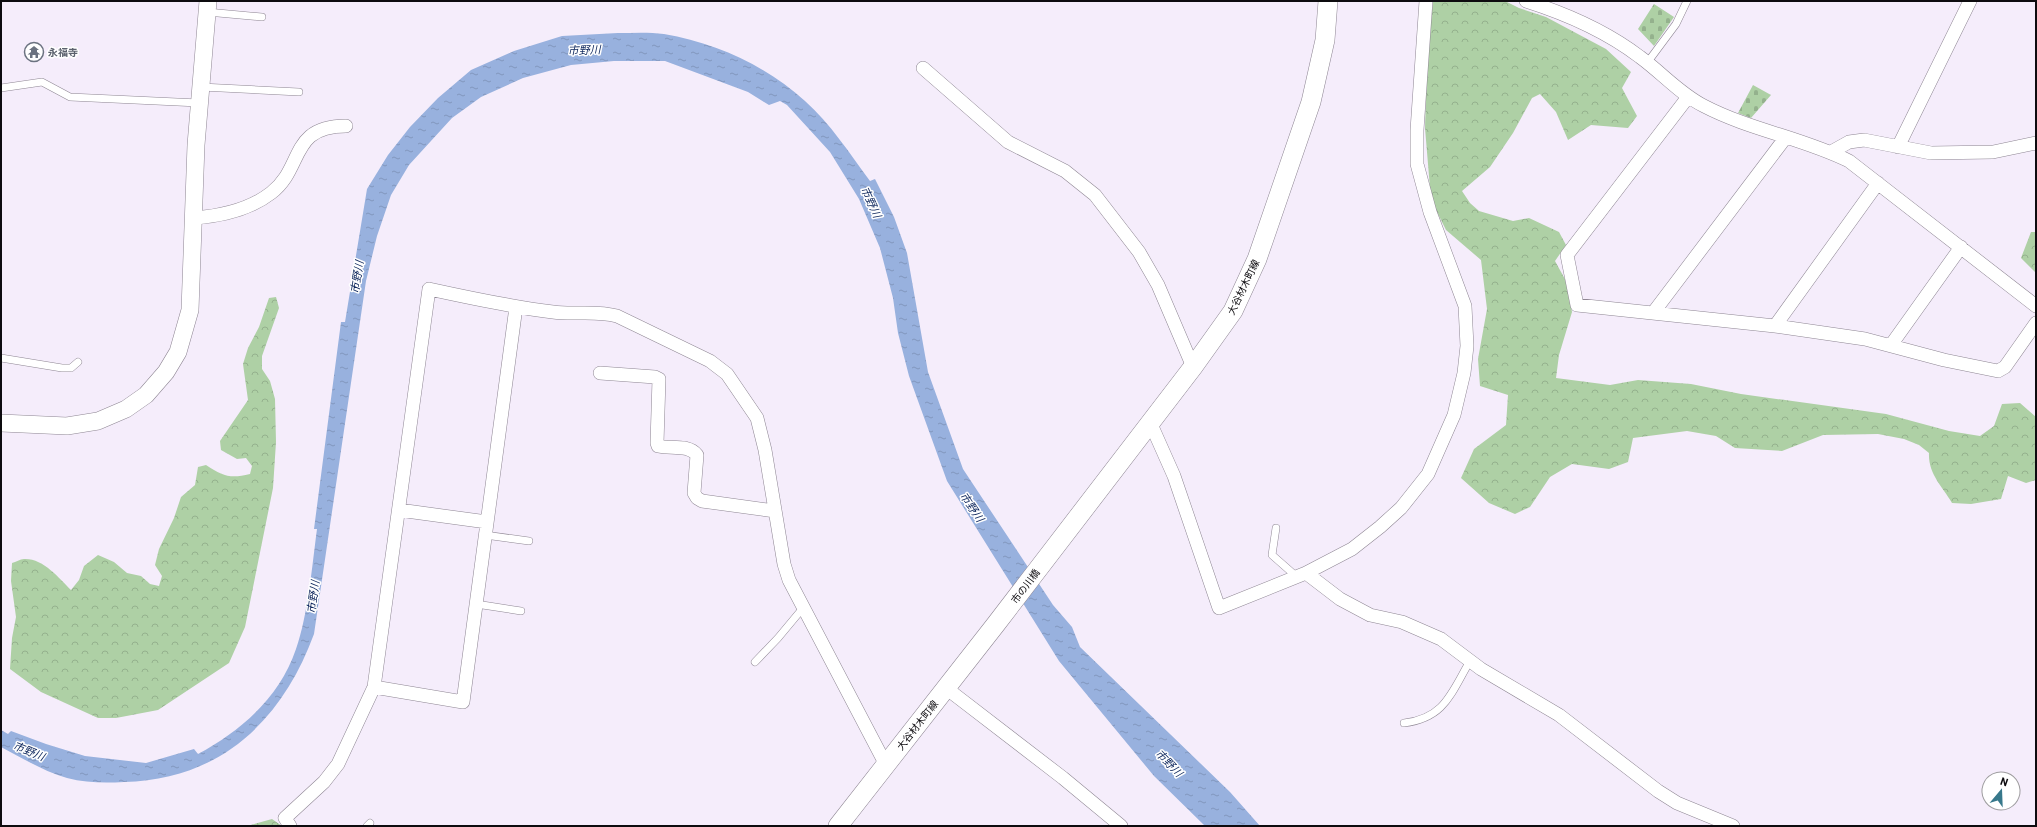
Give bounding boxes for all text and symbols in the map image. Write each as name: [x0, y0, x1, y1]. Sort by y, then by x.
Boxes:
temple icon: 永福寺: [23, 41, 45, 63]
water label: 市野川: [567, 42, 602, 57]
place label: 永福寺: [48, 46, 78, 58]
water label: 市野川: [859, 184, 885, 220]
street label: 大谷材木町線: [1224, 257, 1262, 317]
water label: 市野川: [348, 259, 366, 294]
water label: 市野川: [958, 489, 988, 525]
street label: 市の川橋: [1008, 566, 1042, 606]
water label: 市野川: [304, 579, 321, 614]
street label: 大谷材木町線: [894, 698, 940, 752]
water label: 市野川: [11, 738, 48, 763]
water label: 市野川: [1153, 746, 1186, 780]
north arrow: [1981, 771, 2021, 811]
text: N: [1999, 774, 2010, 788]

